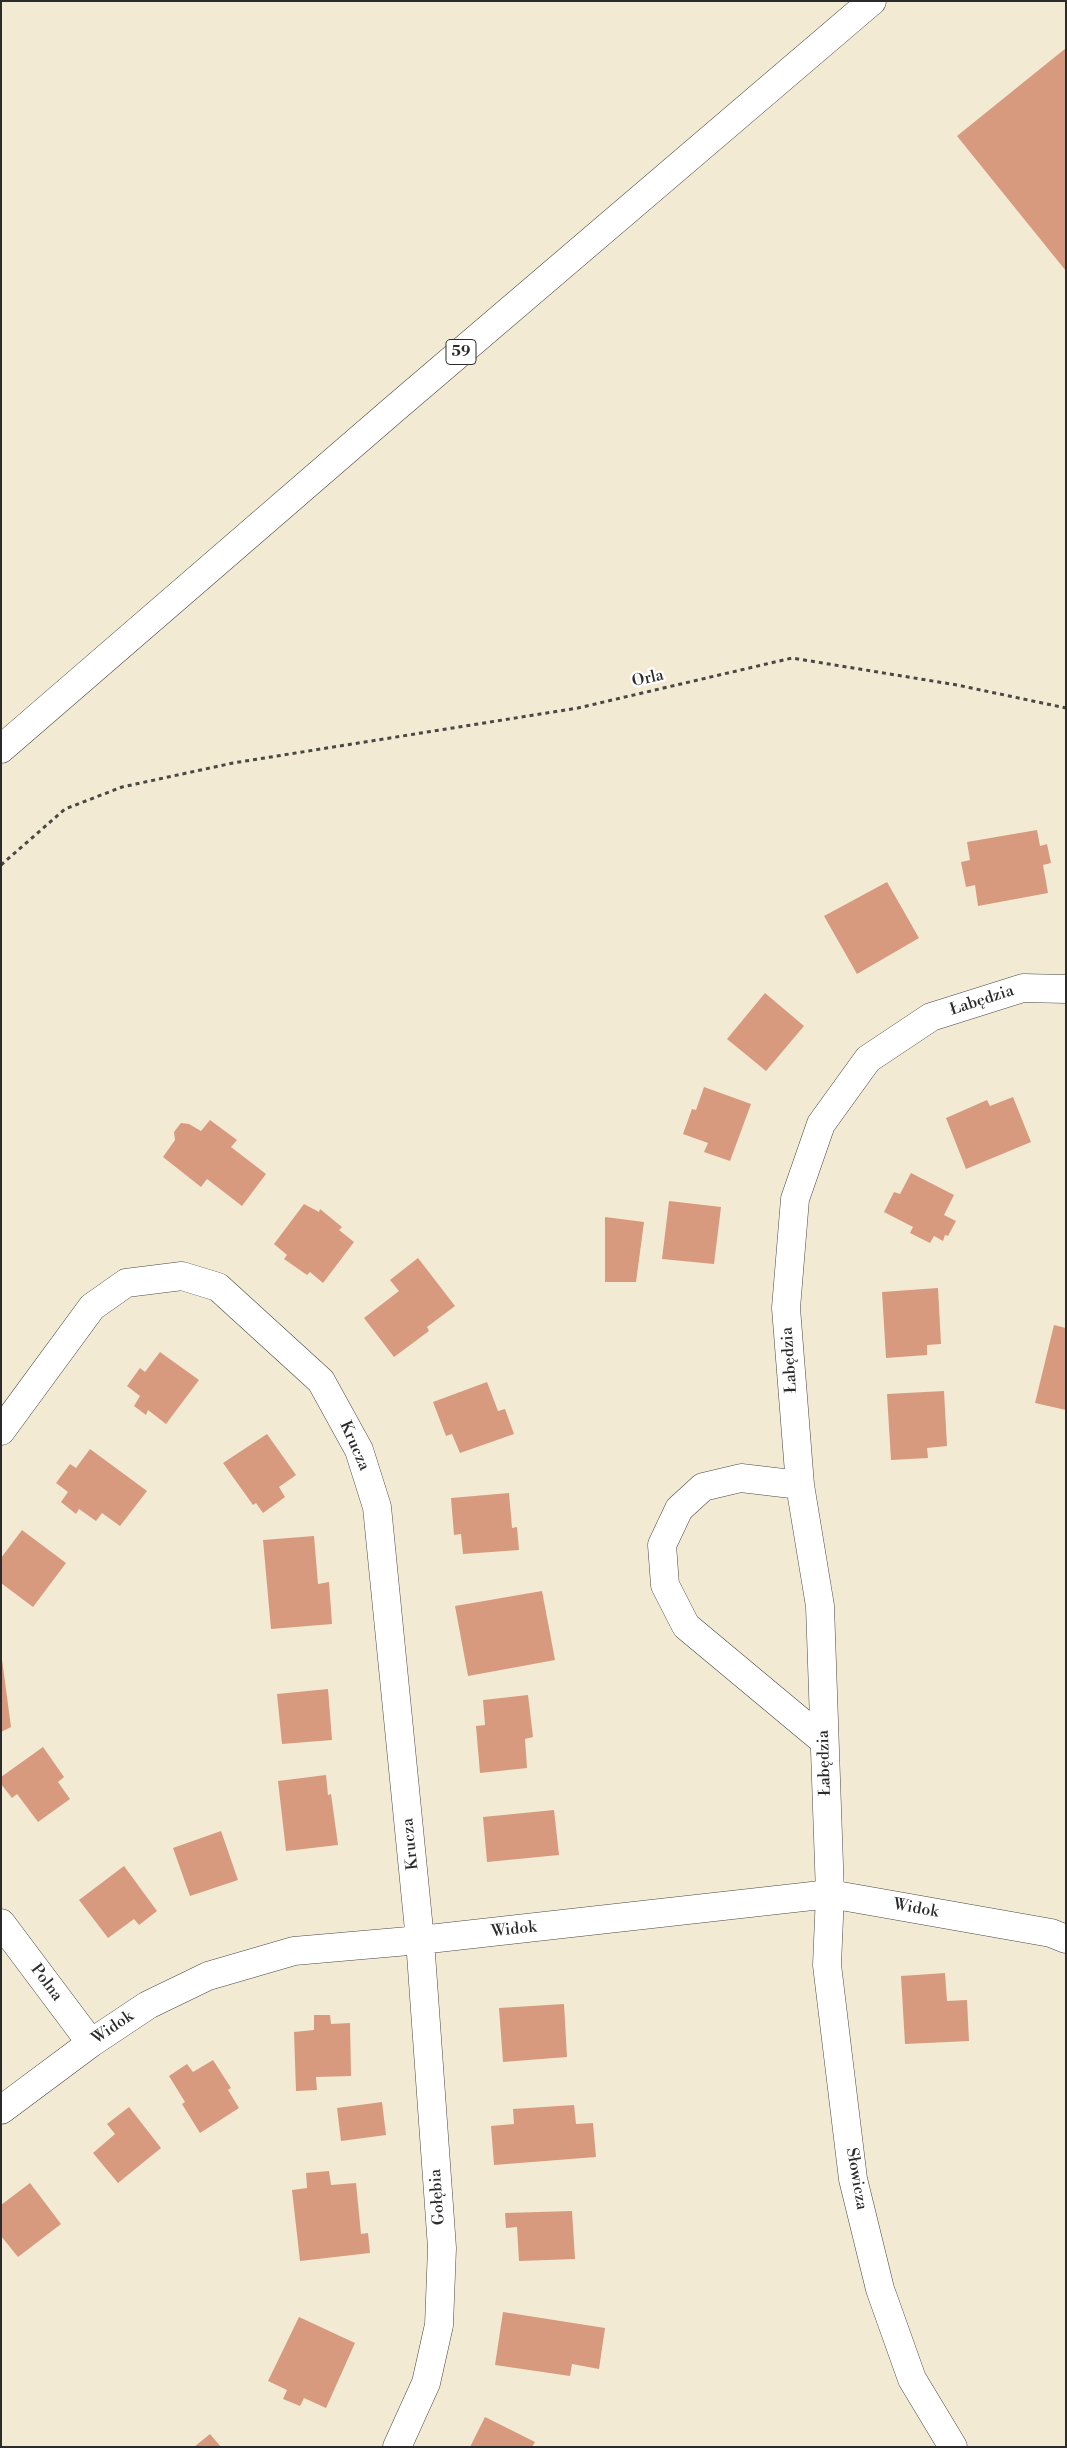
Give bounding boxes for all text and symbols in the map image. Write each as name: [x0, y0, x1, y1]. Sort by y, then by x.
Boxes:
road number: 59: [446, 340, 476, 364]
street label: Orla: [630, 666, 666, 692]
street label: Łabędzia: [948, 982, 1016, 1020]
street label: Łabędzia: [778, 1326, 802, 1394]
street label: Krucza: [335, 1418, 373, 1474]
street label: Łabędzia: [814, 1730, 836, 1796]
street label: Krucza: [399, 1817, 423, 1871]
street label: Widok: [892, 1896, 940, 1922]
street label: Widok: [490, 1918, 538, 1942]
street label: Polna: [26, 1961, 66, 2005]
street label: Widok: [89, 2007, 137, 2049]
street label: Słowicza: [841, 2146, 871, 2212]
street label: Gołębia: [426, 2168, 450, 2226]

